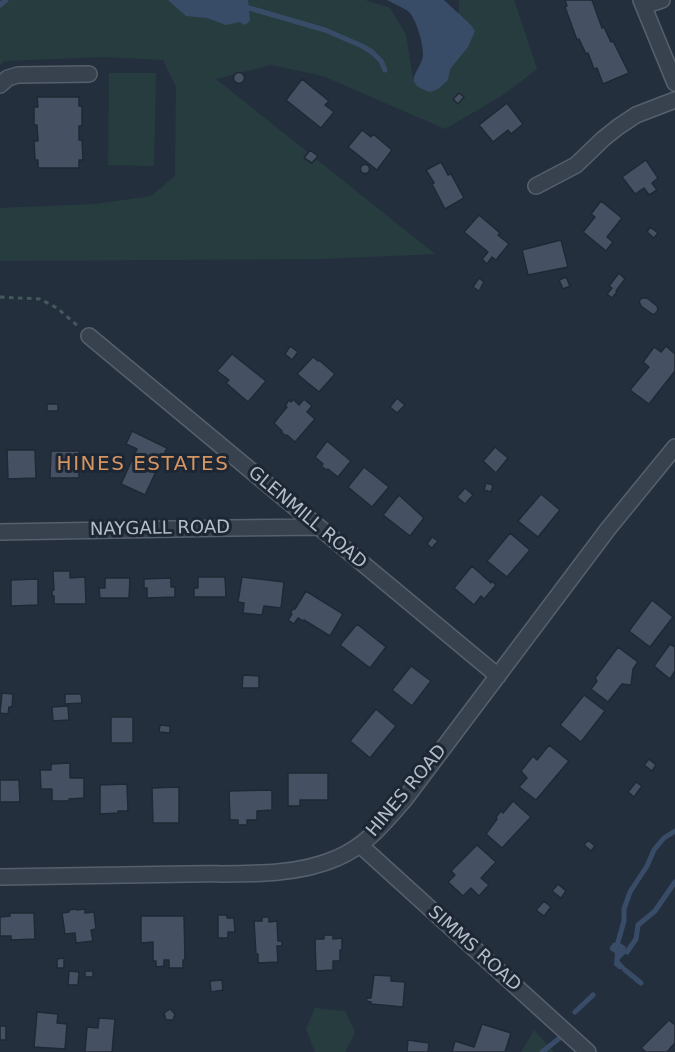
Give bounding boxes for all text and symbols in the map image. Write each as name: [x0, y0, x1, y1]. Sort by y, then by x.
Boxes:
district label: HINES ESTATES: [57, 453, 229, 477]
street label: GLENMILL ROAD: [243, 462, 371, 574]
street label: NAYGALL ROAD: [90, 517, 230, 541]
street label: HINES ROAD: [362, 741, 452, 841]
street label: SIMMS ROAD: [423, 902, 525, 996]

